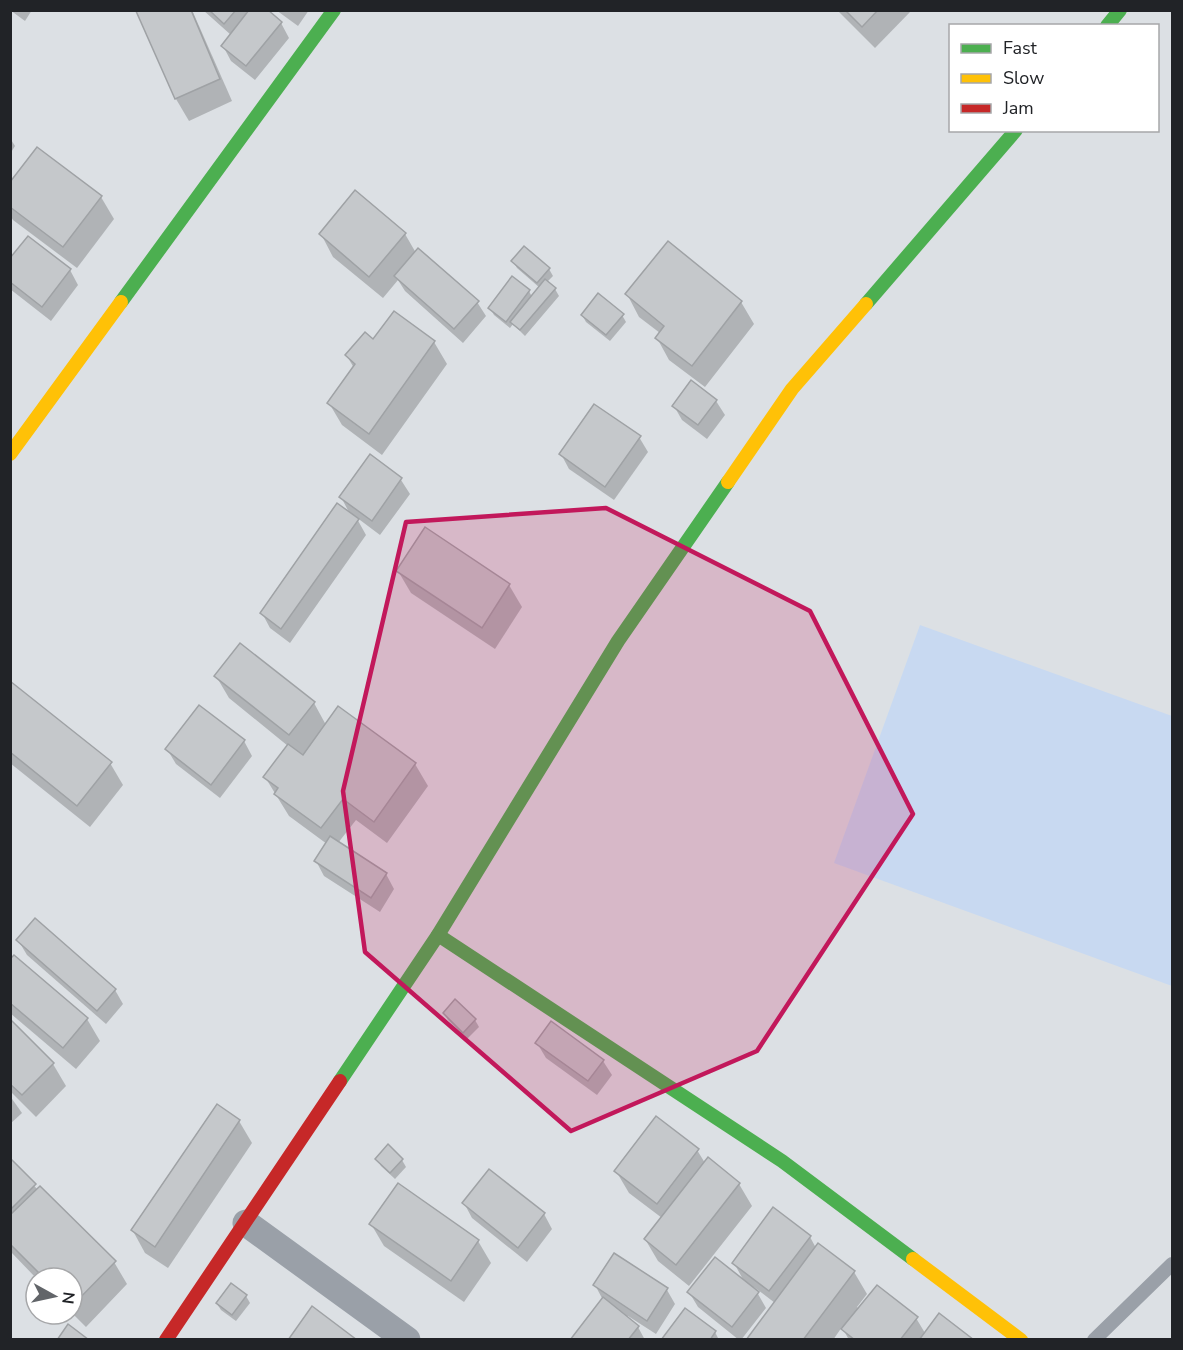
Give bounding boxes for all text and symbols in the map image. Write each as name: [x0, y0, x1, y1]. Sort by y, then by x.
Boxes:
legend: [949, 24, 1159, 132]
text: Fast: [1003, 36, 1038, 60]
text: Slow: [1003, 66, 1044, 90]
text: Jam: [1002, 96, 1034, 120]
north arrow: [24, 1266, 84, 1326]
text: N: [56, 1290, 80, 1305]

